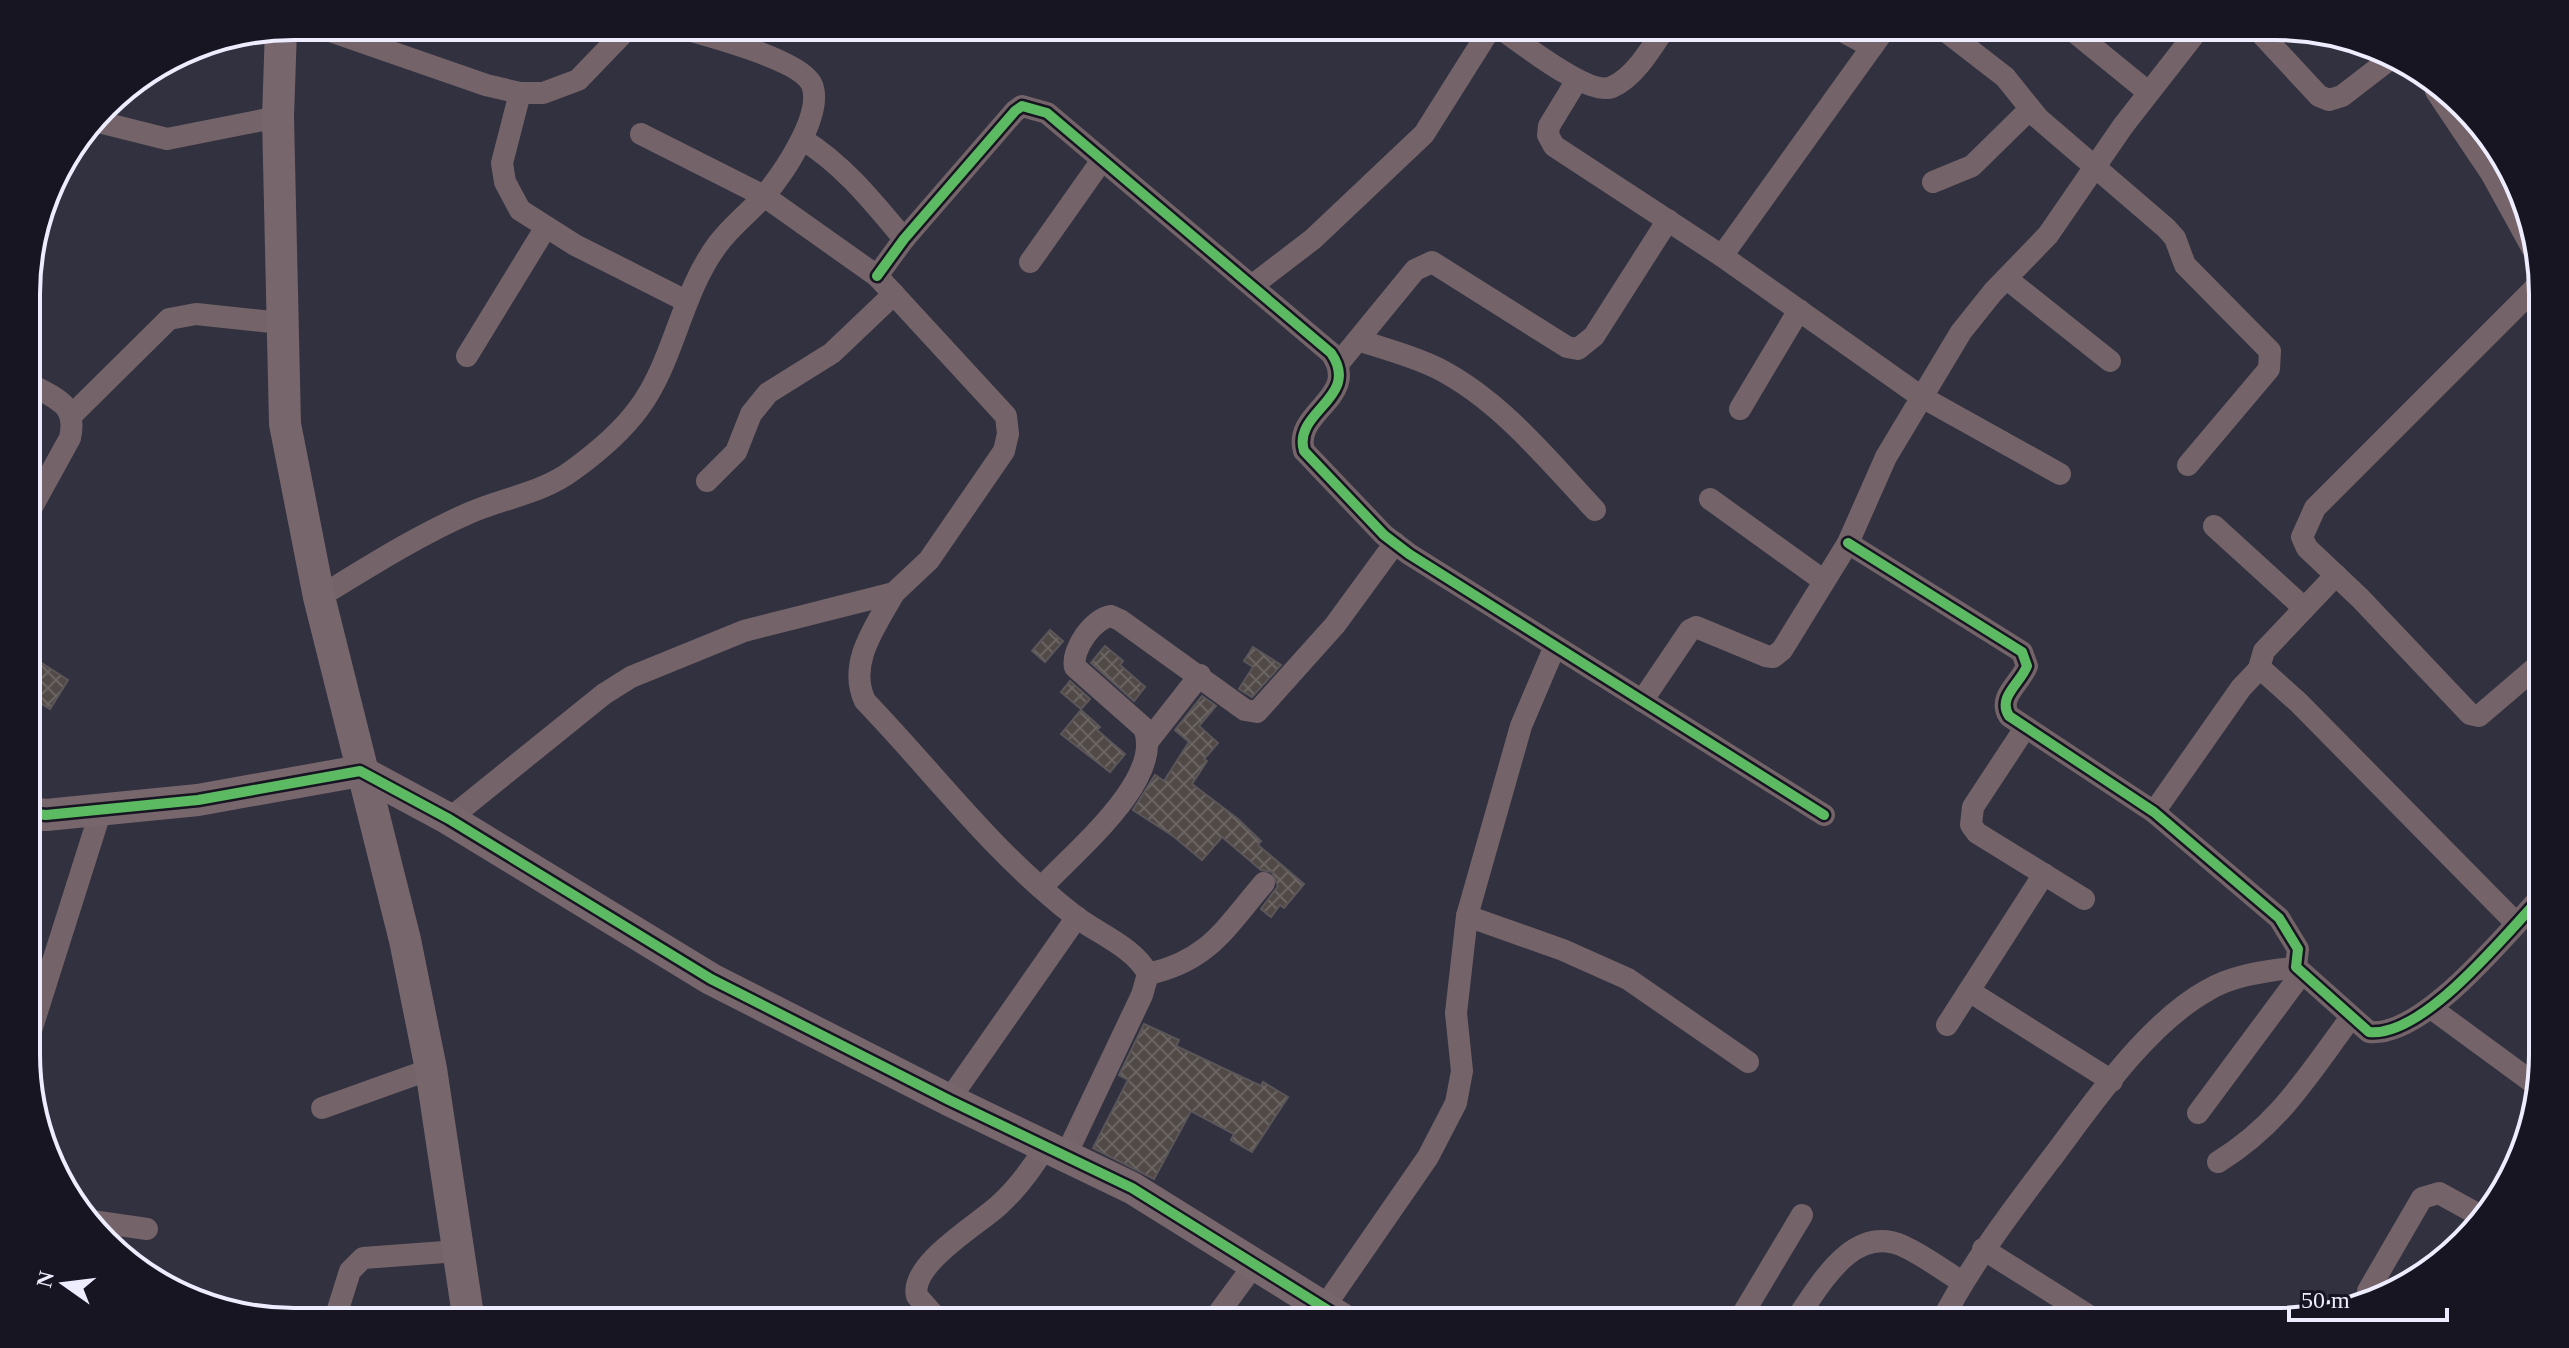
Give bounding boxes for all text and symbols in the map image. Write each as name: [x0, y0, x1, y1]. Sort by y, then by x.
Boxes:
north arrow: [24, 1244, 104, 1324]
text: N: [31, 1268, 59, 1290]
scale bar: [2289, 1272, 2447, 1322]
text: 50 m: [2301, 1287, 2350, 1313]

